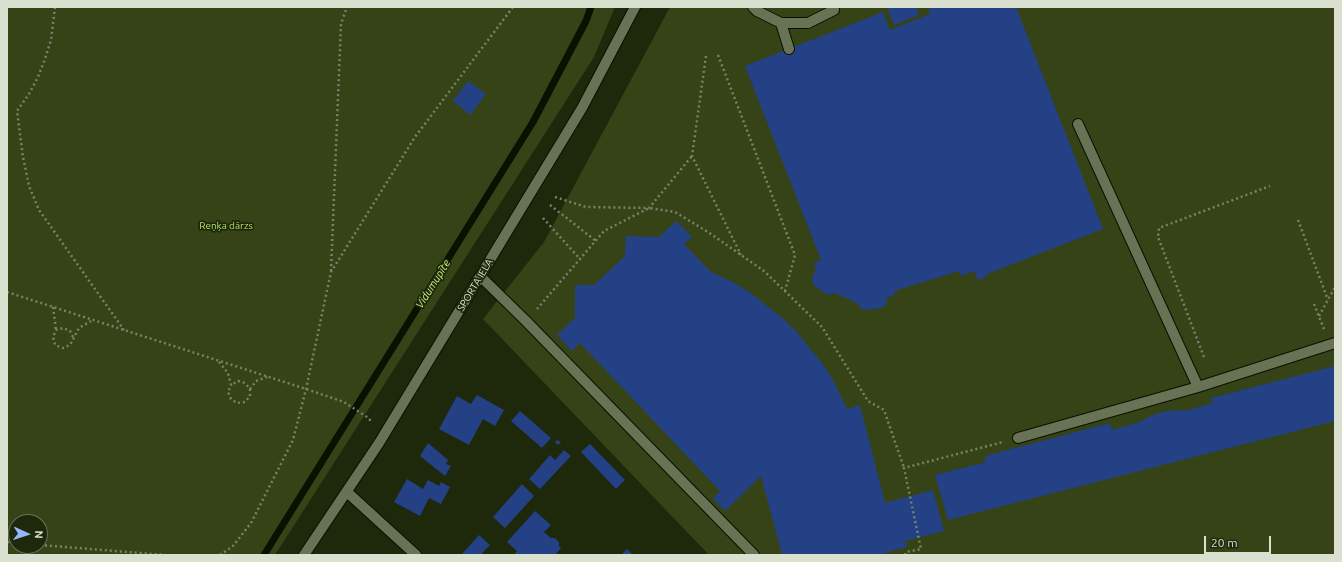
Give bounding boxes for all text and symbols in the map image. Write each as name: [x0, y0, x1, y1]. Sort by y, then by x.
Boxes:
park label: Reņķa dārzs: [199, 220, 253, 232]
water label: Vidumupīte: [413, 257, 453, 311]
street label: SPORTA IELA: [455, 257, 495, 313]
north arrow: [8, 514, 48, 554]
scale bar: [1206, 528, 1273, 554]
text: N: [33, 530, 45, 539]
text: 20 m: [1211, 536, 1238, 549]

